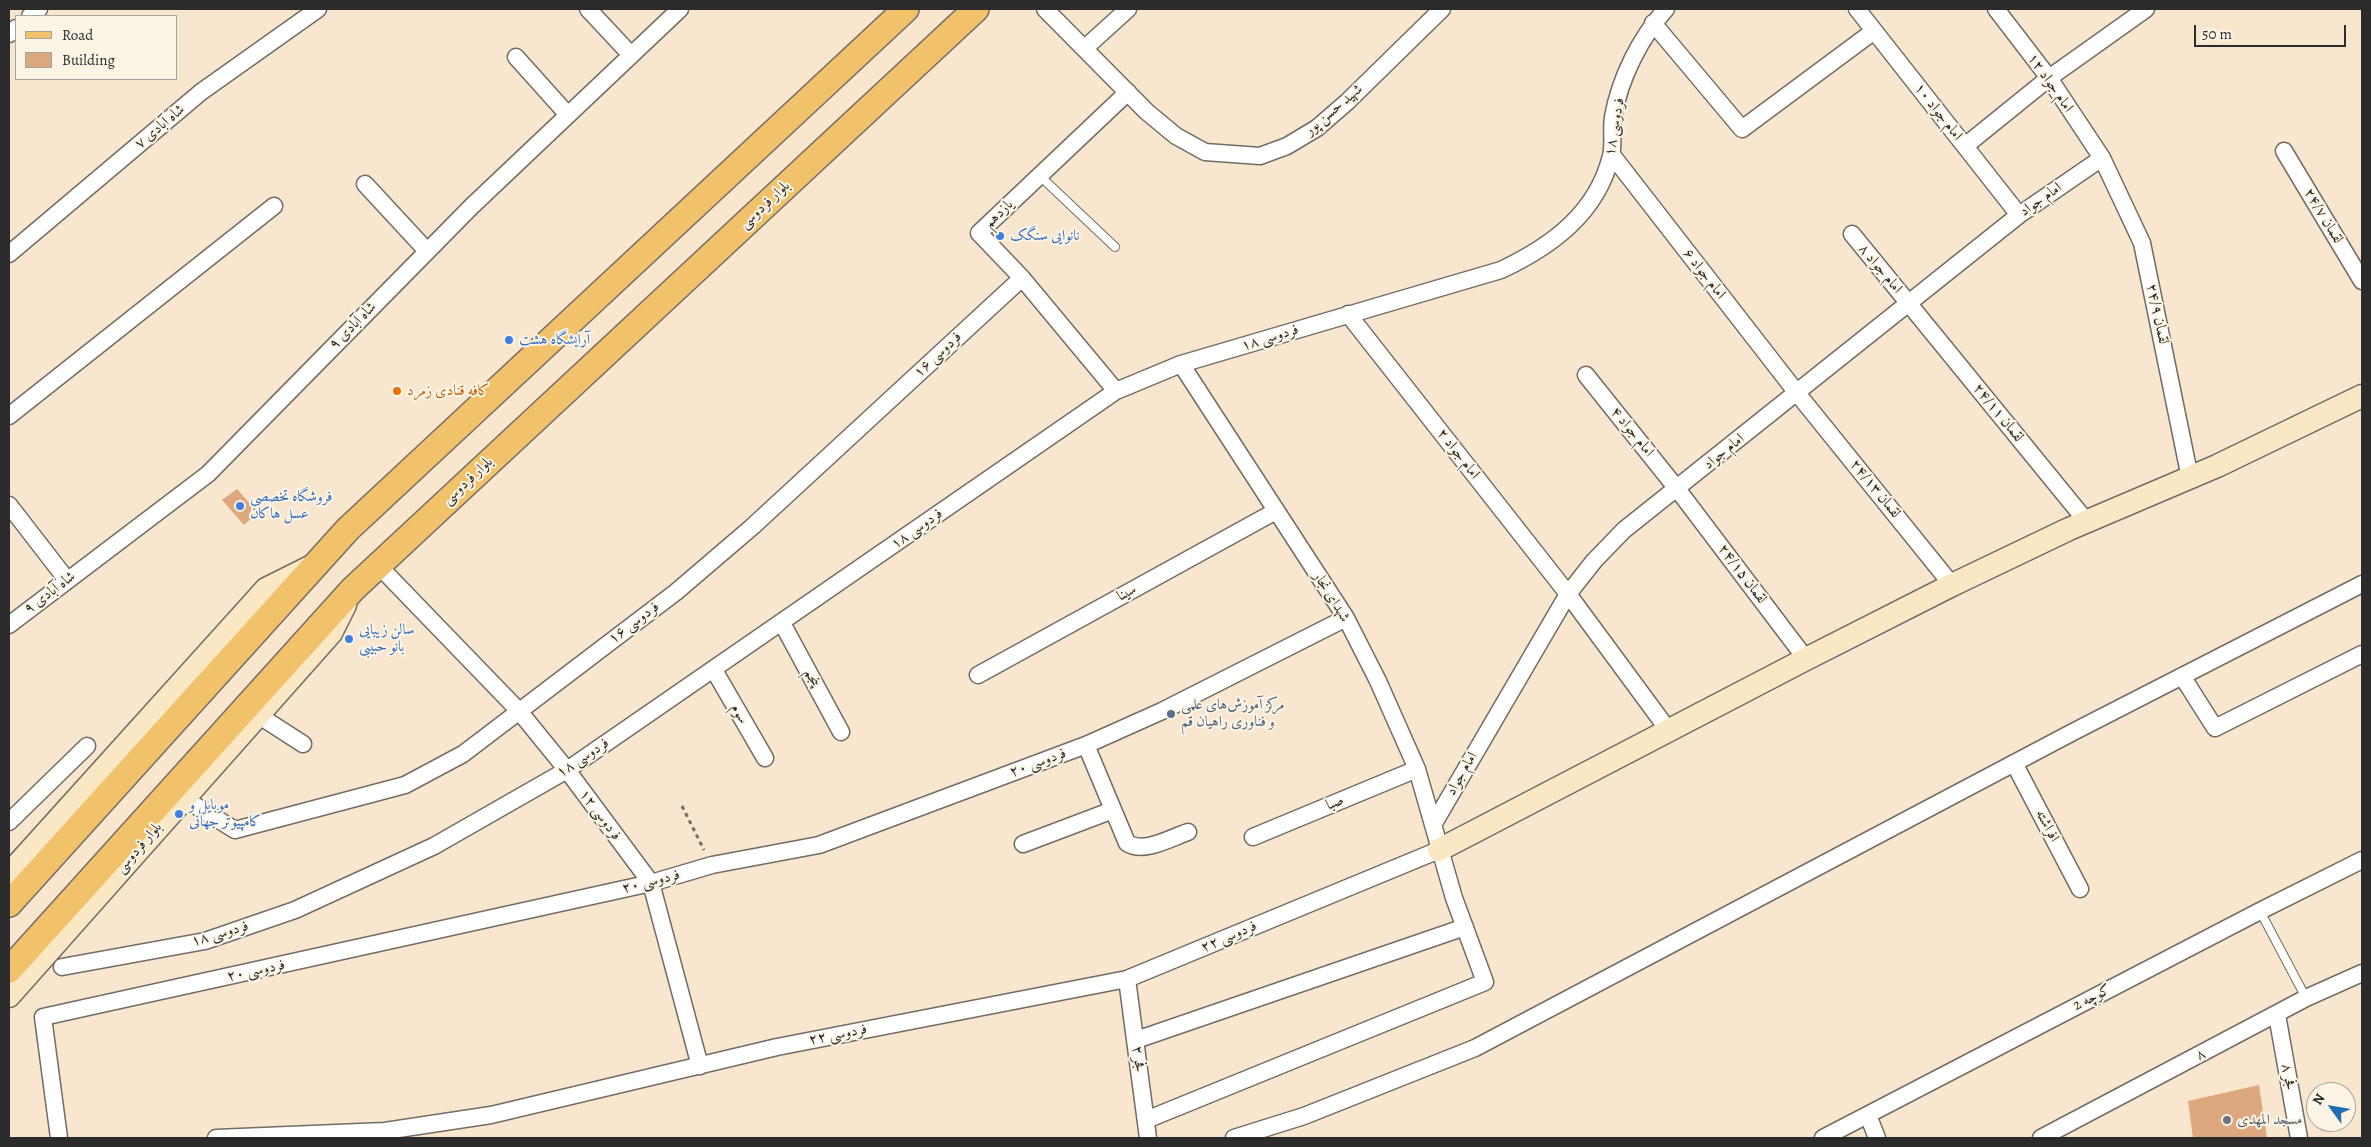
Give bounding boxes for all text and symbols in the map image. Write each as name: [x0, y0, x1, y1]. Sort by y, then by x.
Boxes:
legend: [15, 15, 178, 80]
scale bar: [2196, 15, 2348, 47]
text: 50 m: [2202, 24, 2232, 44]
text: Road: [62, 25, 93, 45]
text: Building: [62, 50, 115, 70]
street label: امام جواد ۱۲: [2023, 50, 2077, 116]
street label: امام جواد ۱۰: [1910, 80, 1966, 144]
street label: شهید حسن پور: [1301, 81, 1367, 139]
street label: فردوسی ۱۸: [1601, 96, 1629, 158]
street label: شاه آبادی ۷: [131, 101, 189, 153]
street label: بلوار فردوسی: [736, 177, 794, 233]
street label: امام جواد: [2016, 179, 2066, 221]
street label: لقمان ۲۴/۷: [2299, 185, 2347, 247]
street label: یازدهم: [981, 196, 1017, 232]
place label: نانوایی سنگک: [1010, 227, 1080, 245]
marker: نانوایی سنگک: [994, 230, 1006, 242]
street label: امام جواد ۸: [1854, 241, 1906, 297]
street label: امام جواد ۶: [1679, 245, 1729, 303]
street label: لقمان ۲۴/۹: [2142, 282, 2172, 346]
street label: شاه آبادی ۹: [325, 298, 381, 354]
street label: فردوسی ۱۸: [1239, 321, 1301, 355]
street label: فردوسی ۱۶: [910, 328, 966, 382]
place label: آرایشگاه هشت: [519, 331, 590, 349]
marker: آرایشگاه هشت: [503, 334, 515, 346]
street label: لقمان ۲۴/۱۱: [1969, 380, 2027, 446]
place label: کافه قنادی زمرد: [407, 382, 489, 400]
marker: کافه قنادی زمرد: [391, 385, 403, 397]
street label: امام جواد ۴: [1606, 403, 1658, 461]
street label: امام جواد ۲: [1433, 425, 1483, 483]
street label: امام جواد: [1700, 430, 1748, 474]
street label: بلوار فردوسی: [439, 453, 497, 509]
street label: لقمان ۲۴/۱۳: [1846, 456, 1904, 522]
place label: فروشگاه تخصصی عسل هاکان: [250, 488, 332, 523]
marker: فروشگاه تخصصی عسل هاکان: [234, 500, 246, 512]
street label: فردوسی ۱۸: [888, 505, 946, 553]
street label: لقمان ۲۴/۱۵: [1714, 541, 1770, 607]
street label: شاه آبادی ۹: [21, 568, 79, 618]
street label: شهدای نجار: [1309, 569, 1353, 625]
street label: سینا: [1114, 580, 1140, 606]
street label: فردوسی ۱۶: [605, 598, 663, 648]
place label: سالن زیبایی بانو حبیبی: [359, 621, 414, 656]
marker: سالن زیبایی بانو حبیبی: [343, 633, 355, 645]
street label: پنجم: [800, 666, 824, 690]
place label: مرکز آموزش‌های علمی و فناوری راهیان قم: [1181, 696, 1284, 731]
street label: سوم: [726, 701, 752, 727]
marker: مرکز آموزش‌های علمی و فناوری راهیان قم: [1165, 708, 1177, 720]
street label: فردوسی ۱۸: [553, 734, 613, 782]
street label: فردوسی ۲۰: [1007, 744, 1069, 782]
street label: امام جواد: [1442, 749, 1482, 799]
street label: فردوسی ۱۲: [575, 786, 625, 844]
street label: صبا: [1323, 791, 1347, 815]
place label: موبایل و کامپیوتر جهانی: [189, 796, 261, 831]
street label: افراشته: [2031, 807, 2063, 845]
marker: موبایل و کامپیوتر جهانی: [173, 808, 185, 820]
street label: بلوار فردوسی: [112, 819, 166, 877]
street label: فردوسی ۲۰: [620, 866, 682, 898]
street label: فردوسی ۱۸: [189, 917, 251, 951]
street label: فردوسی ۲۲: [1198, 917, 1260, 957]
street label: فردوسی ۲۰: [225, 956, 287, 986]
street label: کوچه 2: [2070, 981, 2114, 1015]
street label: فردوسی ۲۲: [807, 1021, 869, 1049]
street label: فجر ۲: [1127, 1045, 1149, 1073]
street label: ۸: [2193, 1045, 2209, 1065]
street label: فجر ۸: [2277, 1062, 2299, 1092]
north arrow: [2306, 1082, 2356, 1132]
text: N: [2308, 1090, 2329, 1109]
place label: مسجد المهدی: [2237, 1111, 2302, 1129]
marker: مسجد المهدی: [2221, 1114, 2233, 1126]

